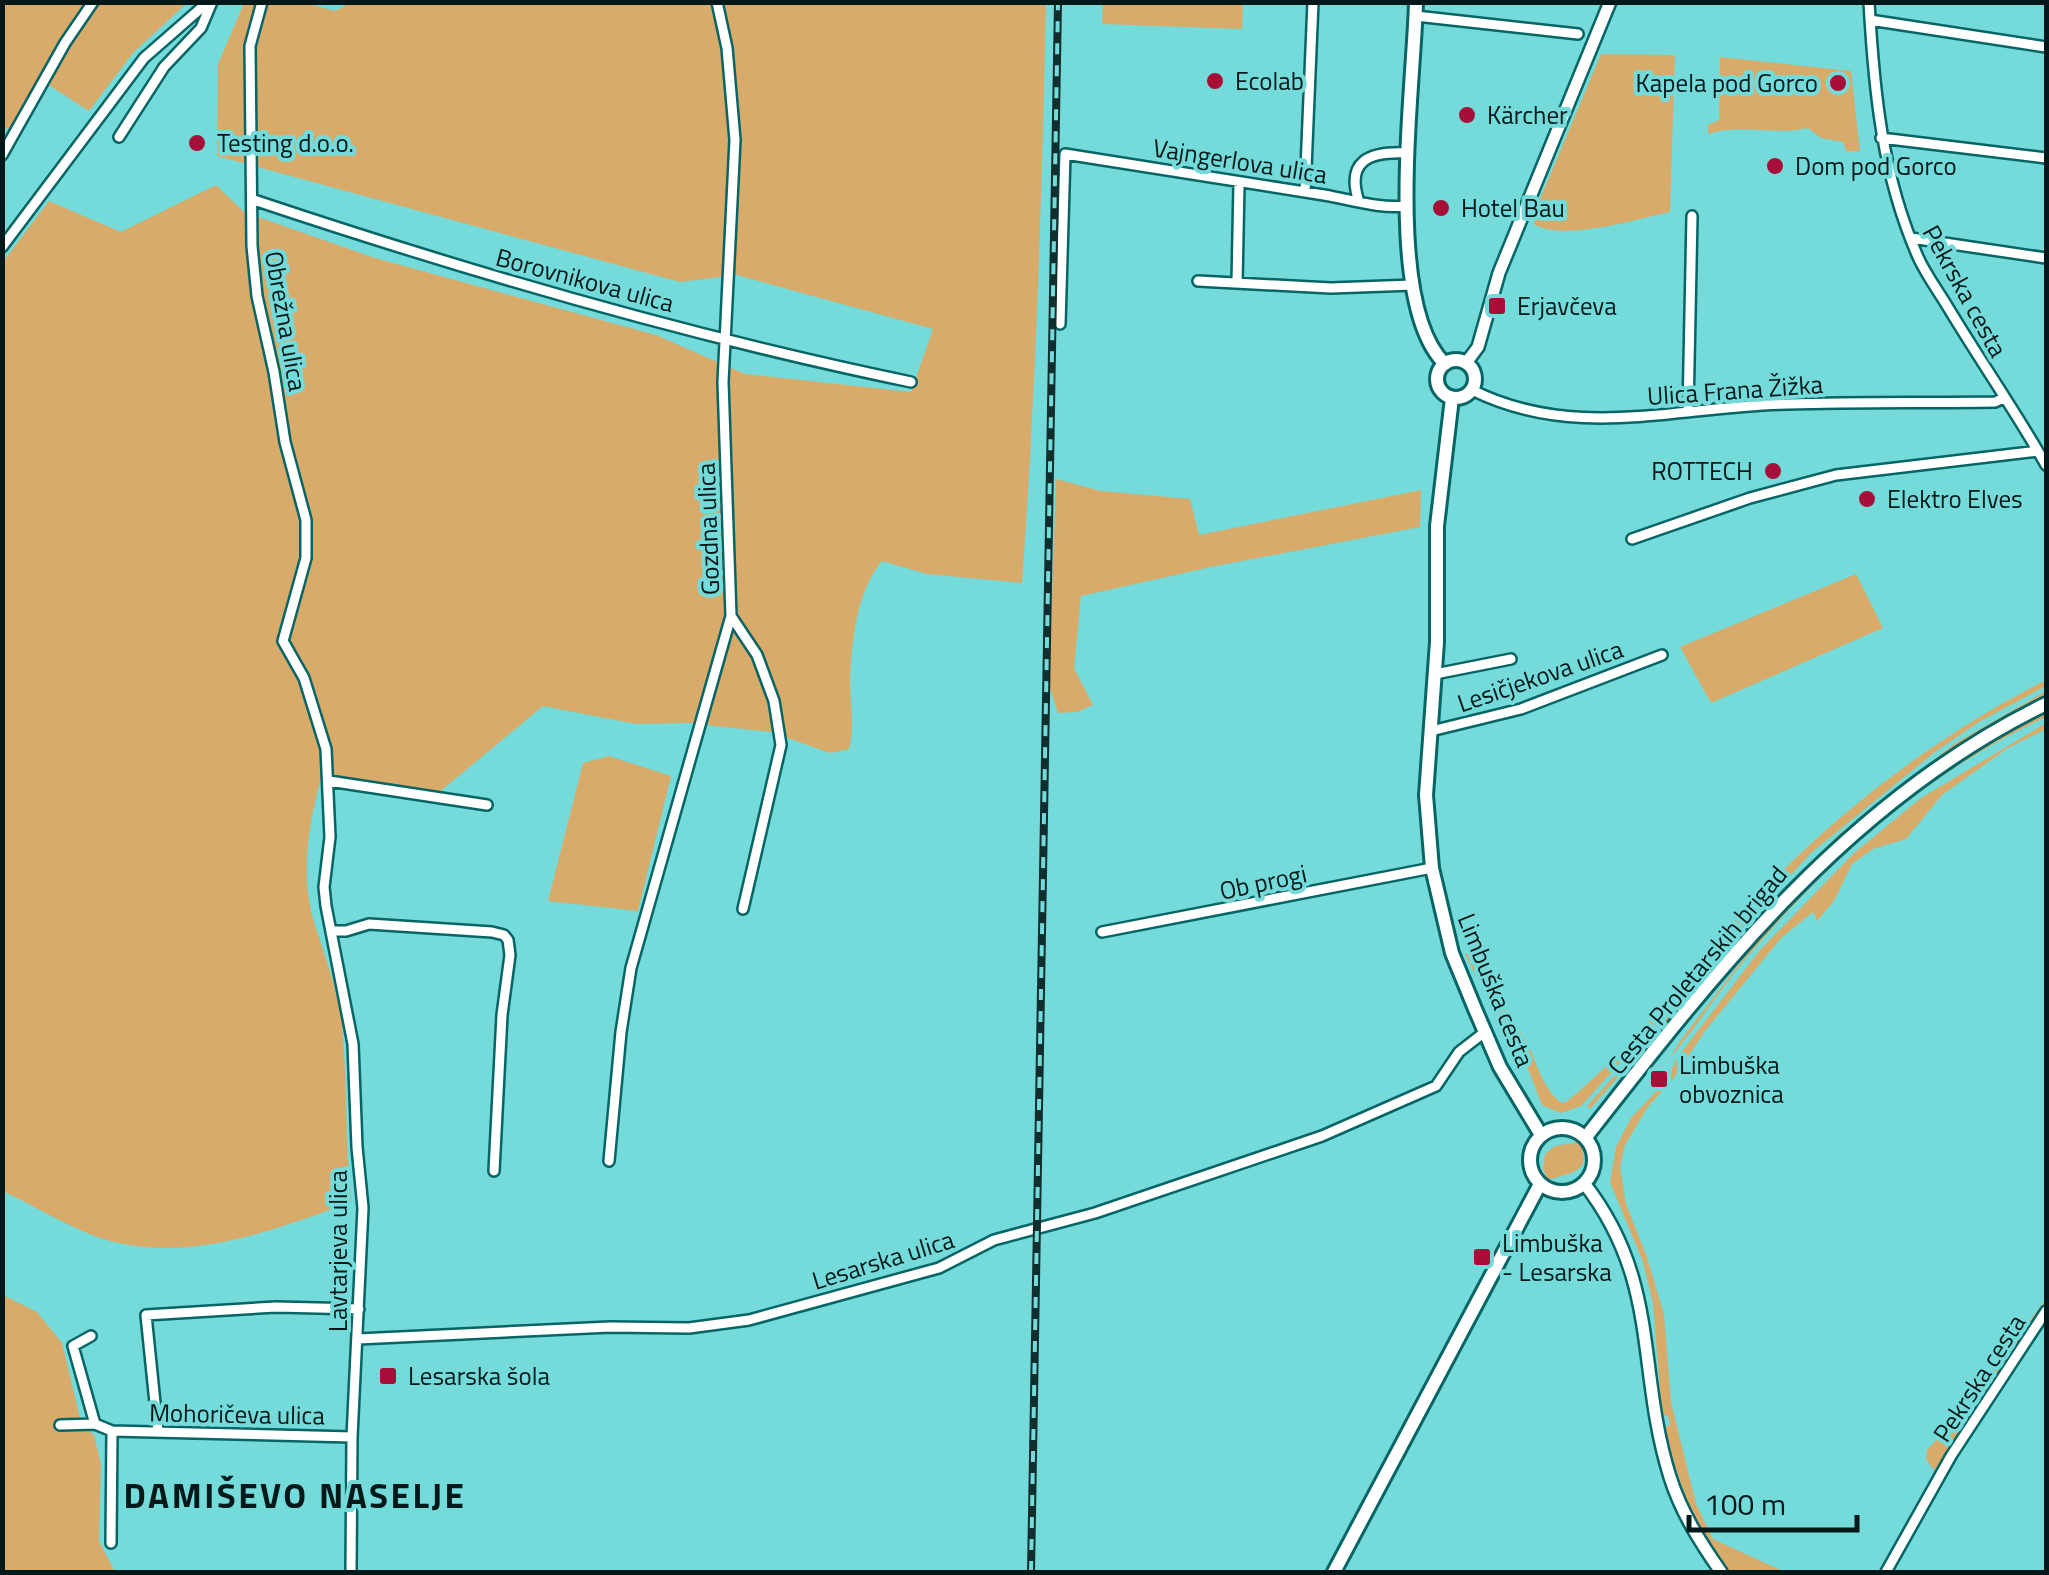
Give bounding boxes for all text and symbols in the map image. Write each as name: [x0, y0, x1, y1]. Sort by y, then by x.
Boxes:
place label: Ecolab: [1235, 62, 1304, 100]
place label: Kapela pod Gorco: [1636, 64, 1818, 102]
marker: Ecolab: [1204, 70, 1226, 92]
marker: Kapela pod Gorco: [1827, 72, 1849, 94]
place label: Kärcher: [1487, 96, 1568, 134]
marker: Kärcher: [1456, 104, 1478, 126]
place label: Testing d.o.o.: [217, 124, 354, 162]
street label: Vajngerlova ulica: [1150, 128, 1330, 194]
marker: Testing d.o.o.: [186, 132, 208, 154]
place label: Dom pod Gorco: [1795, 147, 1957, 185]
marker: Dom pod Gorco: [1764, 155, 1786, 177]
place label: Hotel Bau: [1461, 189, 1565, 227]
marker: Hotel Bau: [1430, 197, 1452, 219]
street label: Pekrska cesta: [1913, 218, 2017, 364]
street label: Borovnikova ulica: [492, 238, 679, 322]
street label: Obrežna ulica: [255, 248, 317, 394]
place label: Erjavčeva: [1517, 287, 1617, 325]
marker: Erjavčeva: [1486, 295, 1508, 317]
street label: Ulica Frana Žižka: [1646, 365, 1825, 415]
place label: ROTTECH: [1651, 452, 1753, 490]
marker: ROTTECH: [1762, 460, 1784, 482]
street label: Gozdna ulica: [687, 462, 729, 596]
place label: Elektro Elves: [1887, 480, 2023, 518]
marker: Elektro Elves: [1856, 488, 1878, 510]
street label: Lesičjekova ulica: [1452, 630, 1628, 722]
street label: Ob progi: [1216, 854, 1310, 910]
street label: Cesta Proletarskih brigad: [1598, 857, 1796, 1083]
street label: Limbuška cesta: [1448, 907, 1544, 1073]
place label: Limbuška obvoznica: [1679, 1046, 1784, 1113]
marker: Limbuška obvoznica: [1648, 1068, 1670, 1090]
street label: Lavtarjeva ulica: [319, 1170, 357, 1332]
street label: Lesarska ulica: [807, 1220, 959, 1300]
place label: Limbuška - Lesarska: [1502, 1224, 1612, 1291]
marker: Limbuška - Lesarska: [1471, 1246, 1493, 1268]
street label: Pekrska cesta: [1923, 1306, 2035, 1449]
place label: Lesarska šola: [408, 1357, 550, 1395]
marker: Lesarska šola: [377, 1365, 399, 1387]
street label: Mohoričeva ulica: [149, 1393, 326, 1435]
district label: DAMIŠEVO NASELJE: [124, 1468, 466, 1522]
scale bar: [1689, 1470, 1856, 1532]
text: 100 m: [1704, 1481, 1786, 1527]

